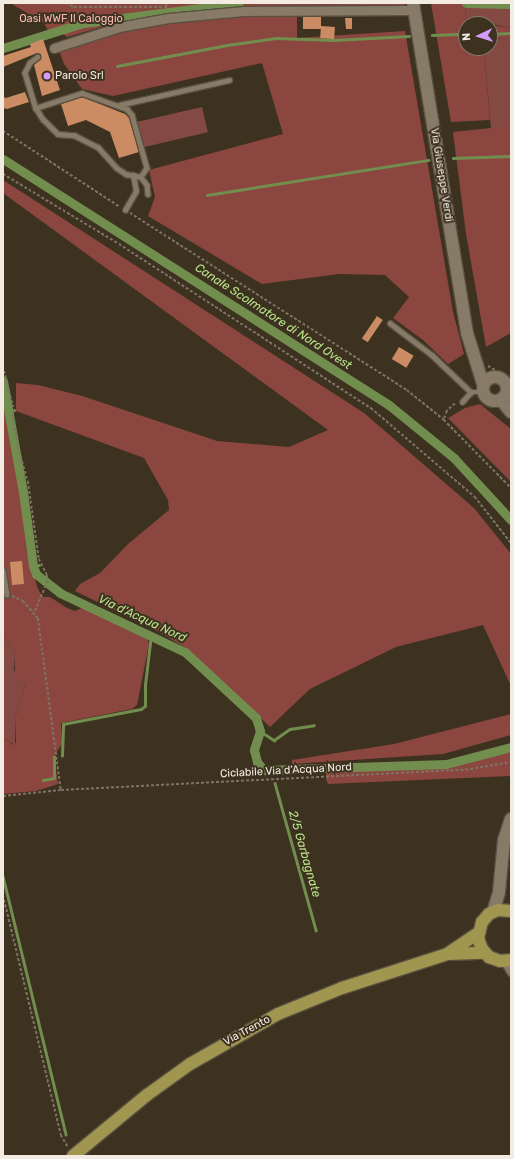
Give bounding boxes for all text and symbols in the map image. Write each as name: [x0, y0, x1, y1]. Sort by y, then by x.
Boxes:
park label: Oasi WWF Il Caloggio: [19, 12, 123, 26]
north arrow: [458, 16, 498, 56]
text: N: [460, 32, 473, 41]
place label: Parolo Srl: [55, 69, 104, 83]
marker: Parolo Srl: [42, 71, 52, 81]
street label: Via Giuseppe Verdi: [427, 127, 455, 223]
water label: Canale Scolmatore di Nord Ovest: [192, 261, 354, 373]
water label: Via d'Acqua Nord: [96, 592, 188, 646]
street label: Ciclabile Via d’Acqua Nord: [220, 761, 352, 781]
water label: 2/5 Garbagnate: [285, 809, 323, 899]
street label: Via Trento: [221, 1013, 273, 1049]

